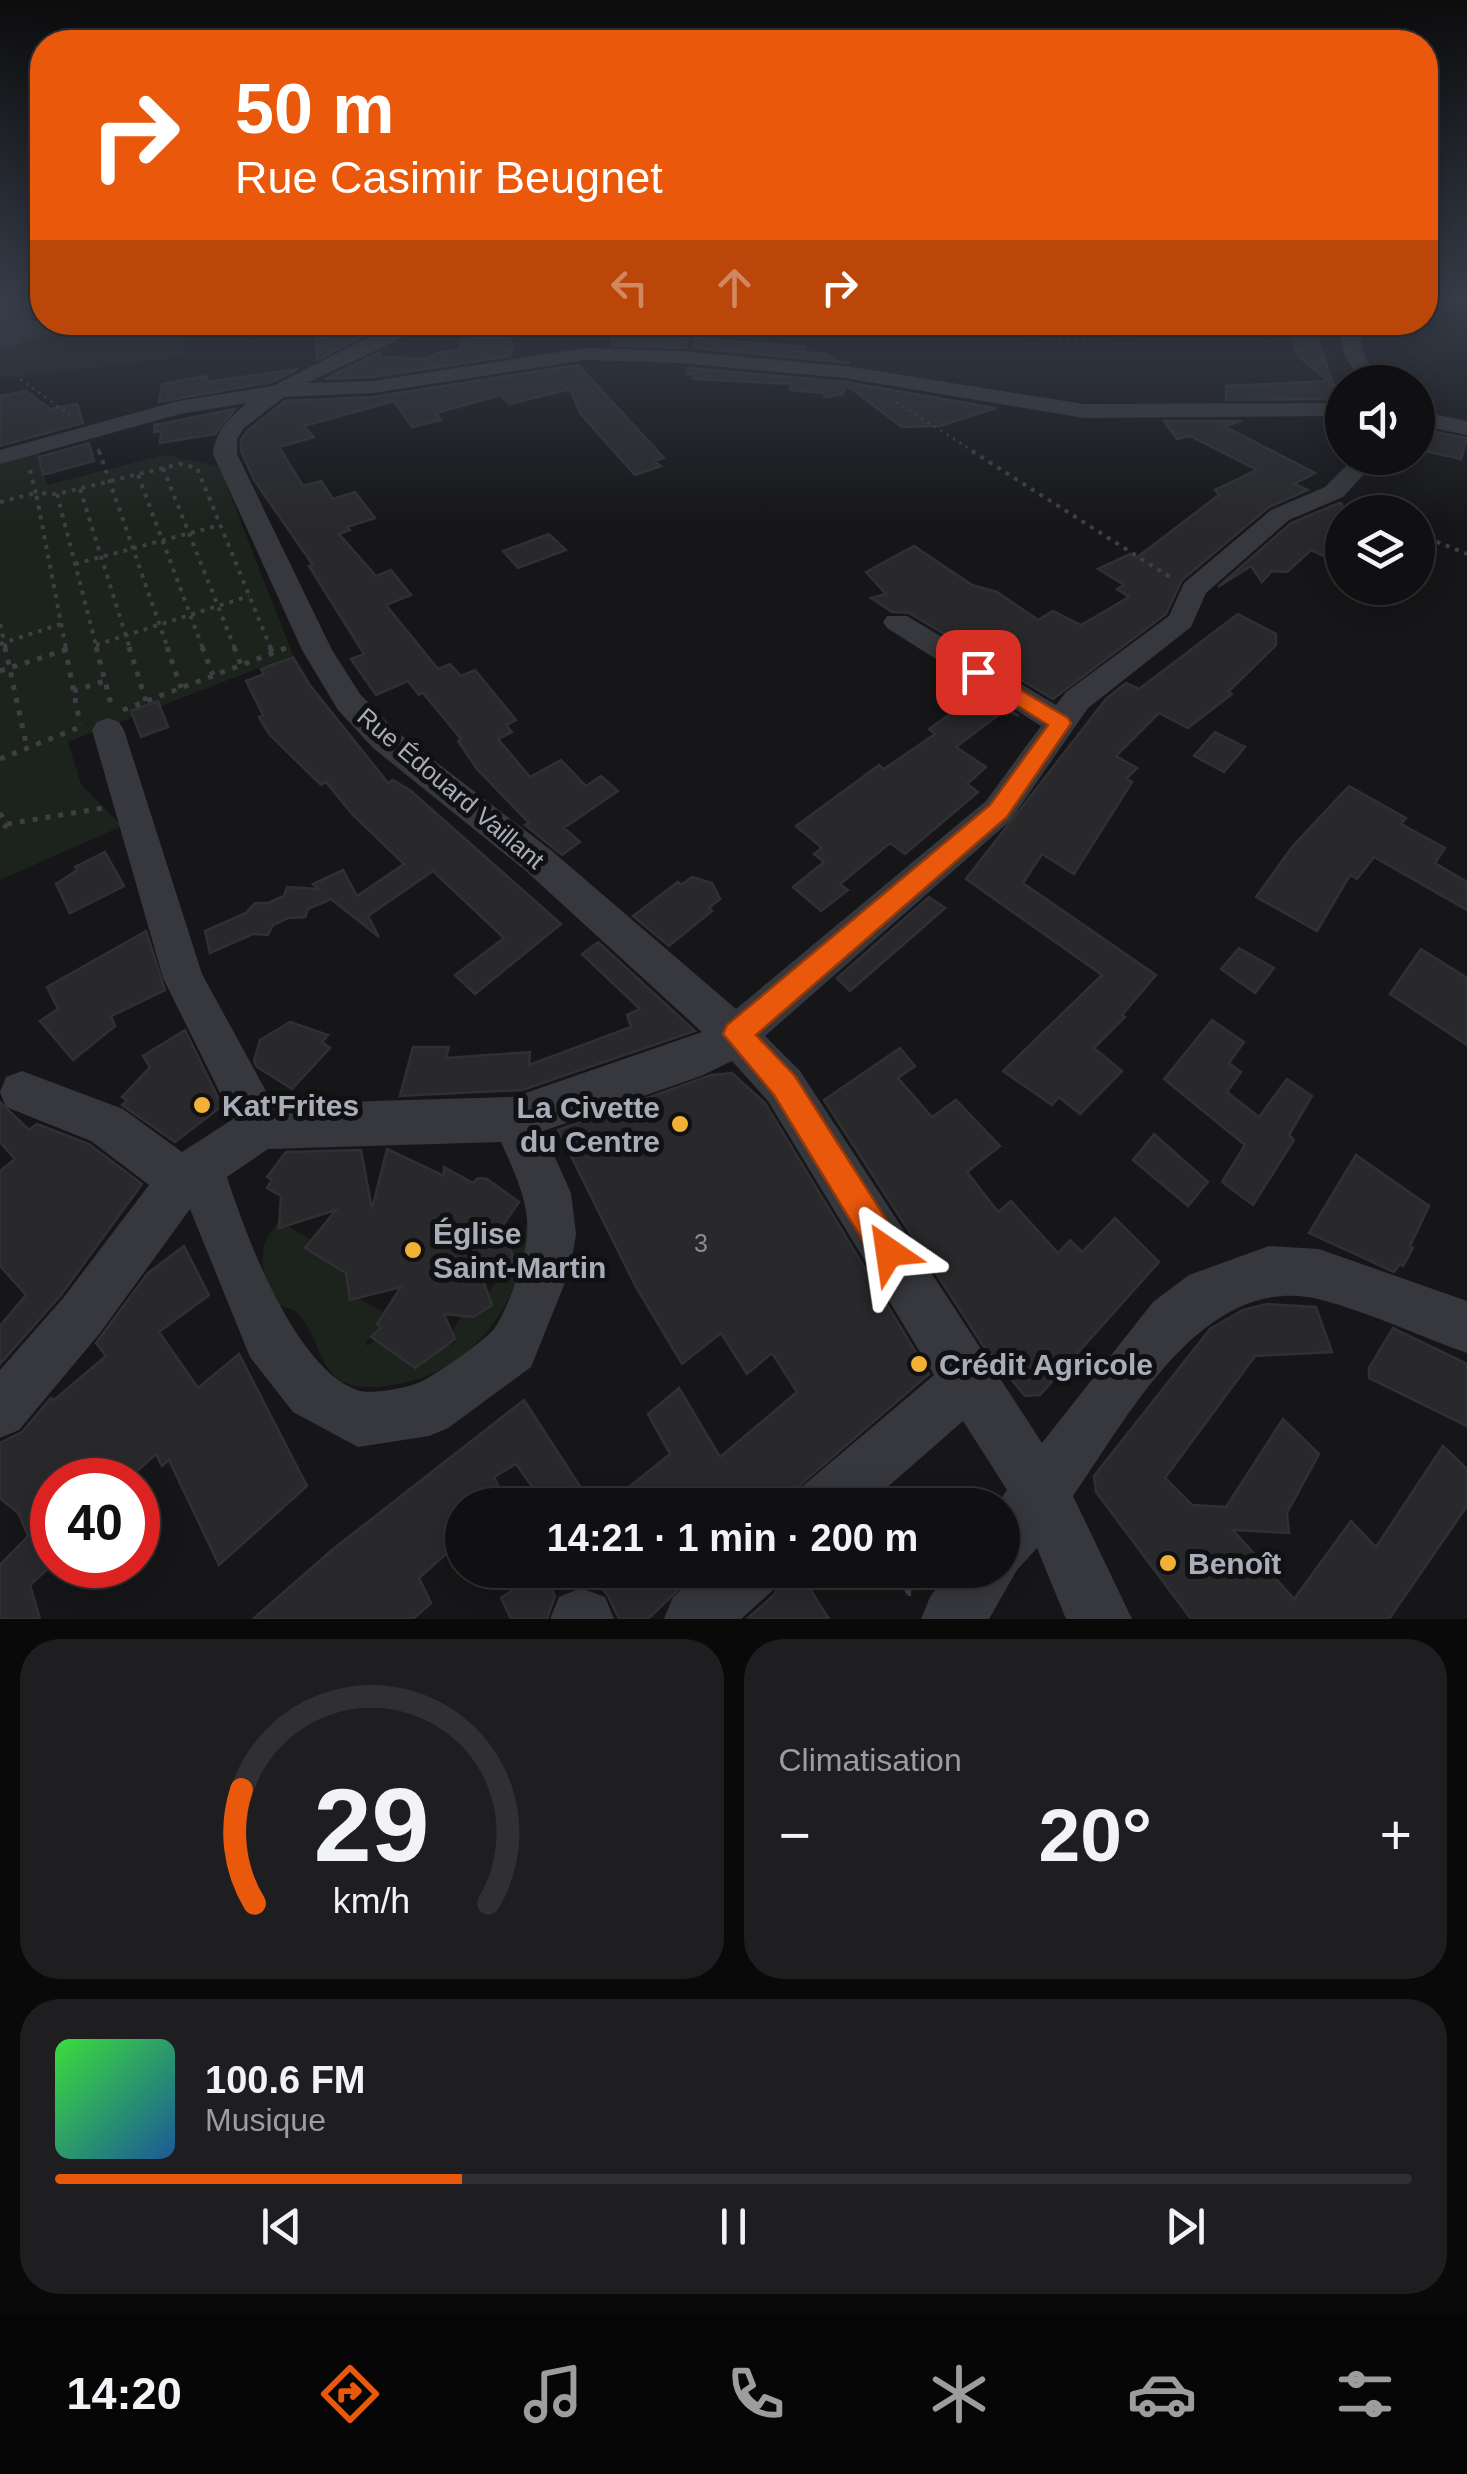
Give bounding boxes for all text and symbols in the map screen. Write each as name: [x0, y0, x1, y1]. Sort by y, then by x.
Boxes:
icon: right: [70, 70, 200, 200]
text: 50 m: [235, 70, 395, 148]
text: Rue Casimir Beugnet: [235, 152, 663, 203]
icon: left: [602, 260, 657, 315]
icon: ahead: [707, 260, 762, 315]
icon: right: [812, 260, 867, 315]
map controls: [1325, 365, 1435, 605]
button: sound: [1325, 365, 1435, 475]
button: layers: [1325, 495, 1435, 605]
pin: [936, 630, 1021, 715]
icon: arrive: [951, 645, 1006, 700]
street label: Rue Édouard Vaillant: [352, 702, 550, 874]
place label: Kat'Frites: [222, 1089, 359, 1122]
place label: La Civette du Centre: [517, 1091, 660, 1158]
marker: Kat'Frites: [191, 1094, 213, 1116]
marker: La Civette du Centre: [669, 1113, 691, 1135]
position arrow: [837, 1200, 941, 1304]
place label: Église Saint-Martin: [433, 1217, 606, 1284]
house number: 3: [694, 1229, 708, 1257]
marker: Église Saint-Martin: [402, 1239, 424, 1261]
place label: Crédit Agricole: [939, 1348, 1153, 1381]
marker: Crédit Agricole: [908, 1353, 930, 1375]
speed limit sign: 40: [30, 1458, 160, 1588]
text: 14:21 · 1 min · 200 m: [547, 1517, 918, 1559]
place label: Benoît: [1188, 1547, 1281, 1580]
marker: Benoît: [1157, 1552, 1179, 1574]
text: Climatisation: [779, 1742, 962, 1778]
text: 29: [314, 1767, 430, 1883]
text: 20°: [1039, 1793, 1152, 1877]
text: −: [779, 1804, 811, 1866]
text: +: [1380, 1804, 1412, 1866]
text: km/h: [333, 1881, 410, 1921]
text: 100.6 FM: [205, 2059, 366, 2101]
text: Musique: [205, 2102, 326, 2138]
icon: previous: [254, 2199, 309, 2254]
icon: pause: [706, 2199, 761, 2254]
icon: next: [1158, 2199, 1213, 2254]
icon: directions: [315, 2359, 385, 2429]
icon: music: [518, 2359, 588, 2429]
icon: phone: [721, 2359, 791, 2429]
icon: climate: [924, 2359, 994, 2429]
icon: car: [1127, 2359, 1197, 2429]
icon: filters: [1330, 2359, 1400, 2429]
text: 14:20: [67, 2368, 182, 2419]

